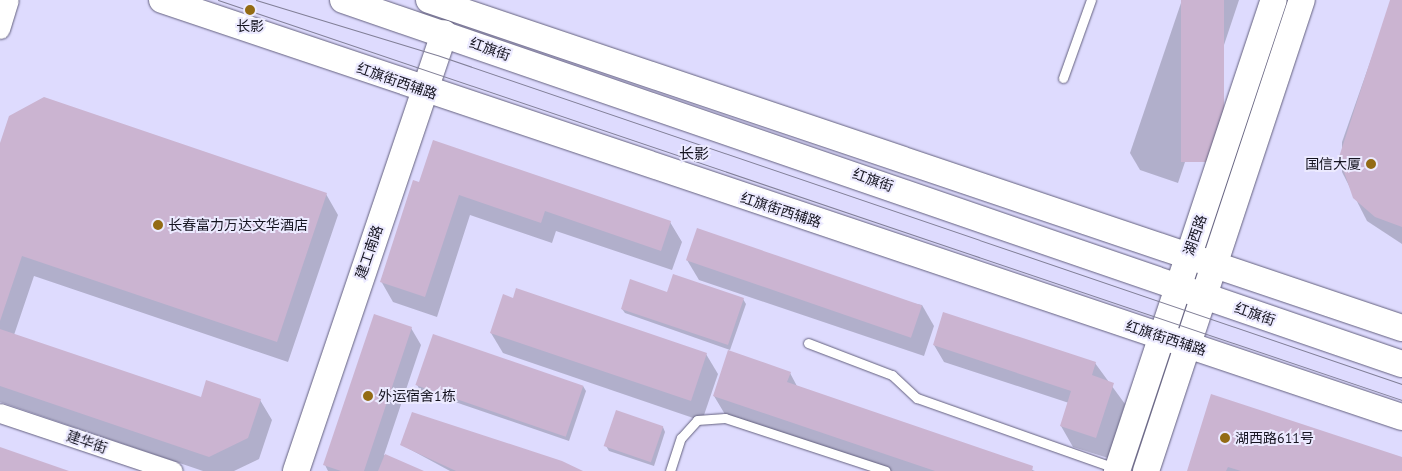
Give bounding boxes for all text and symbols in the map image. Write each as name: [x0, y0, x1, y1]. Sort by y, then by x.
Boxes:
marker: 长影: [244, 4, 256, 16]
place label: 长影: [236, 18, 264, 34]
street label: 红旗街: [467, 34, 513, 64]
street label: 红旗街西辅路: [355, 59, 439, 103]
district label: 长影: [679, 145, 709, 163]
place label: 国信大厦: [1305, 156, 1361, 172]
marker: 国信大厦: [1365, 158, 1377, 170]
street label: 红旗街: [850, 165, 896, 195]
street label: 红旗街西辅路: [738, 189, 824, 231]
street label: 湖西路: [1180, 212, 1210, 258]
place label: 长春富力万达文华酒店: [168, 217, 308, 233]
marker: 长春富力万达文华酒店: [152, 219, 164, 231]
street label: 建工南路: [352, 223, 386, 281]
street label: 红旗街: [1232, 299, 1278, 329]
street label: 红旗街西辅路: [1123, 317, 1209, 359]
place label: 外运宿舍1栋: [378, 388, 456, 404]
marker: 外运宿舍1栋: [362, 390, 374, 402]
street label: 建华街: [64, 427, 110, 457]
place label: 湖西路611号: [1235, 430, 1314, 446]
marker: 湖西路611号: [1219, 432, 1231, 444]

